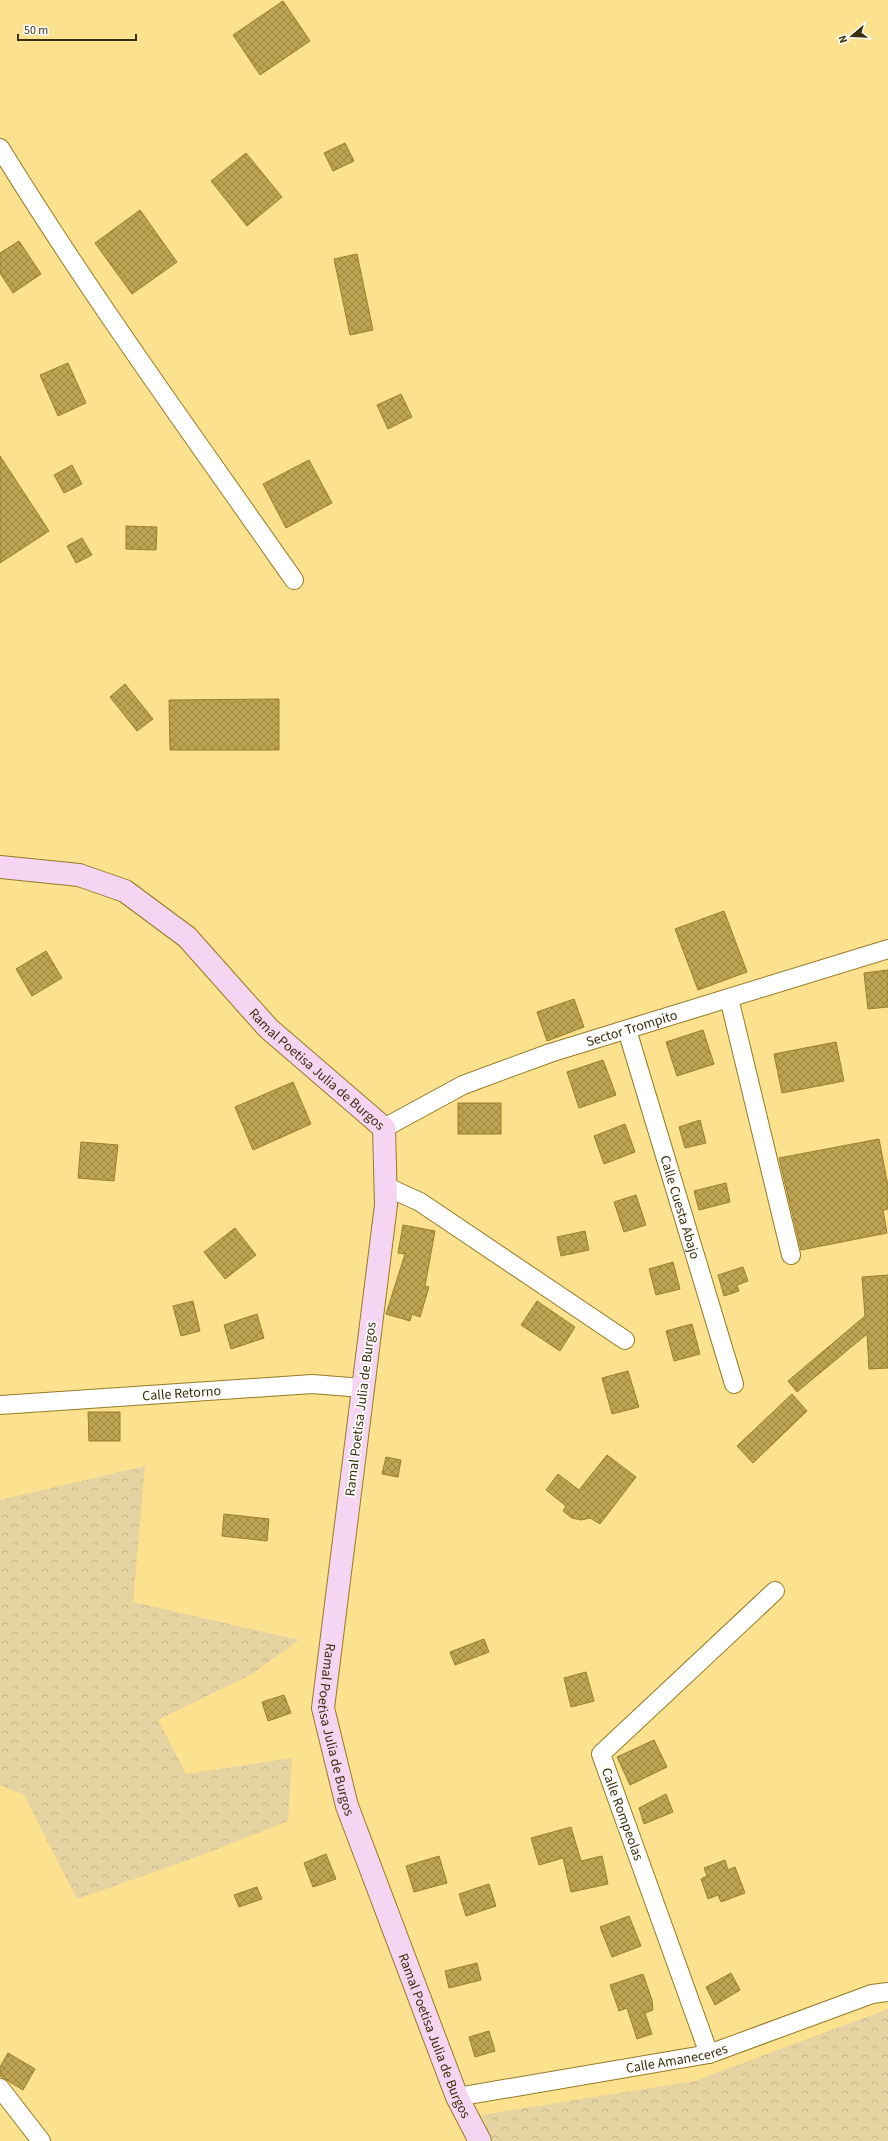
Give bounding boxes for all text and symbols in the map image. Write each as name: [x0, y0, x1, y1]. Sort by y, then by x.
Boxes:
scale bar: [18, 16, 136, 42]
north arrow: [832, 16, 872, 56]
text: 50 m: [24, 22, 48, 39]
text: N: [835, 33, 851, 45]
street label: Ramal Poetisa Julia de Burgos: [244, 1004, 389, 1135]
street label: Sector Trompito: [584, 1005, 680, 1052]
street label: Calle Cuesta Abajo: [654, 1153, 705, 1262]
street label: Ramal Poetisa Julia de Burgos: [340, 1321, 382, 1497]
street label: Calle Retorno: [142, 1381, 222, 1406]
street label: Ramal Poetisa Julia de Burgos: [312, 1642, 359, 1819]
street label: Calle Rompeolas: [596, 1765, 648, 1864]
street label: Ramal Poetisa Julia de Burgos: [393, 1951, 476, 2122]
street label: Calle Amaneceres: [624, 2039, 731, 2079]

